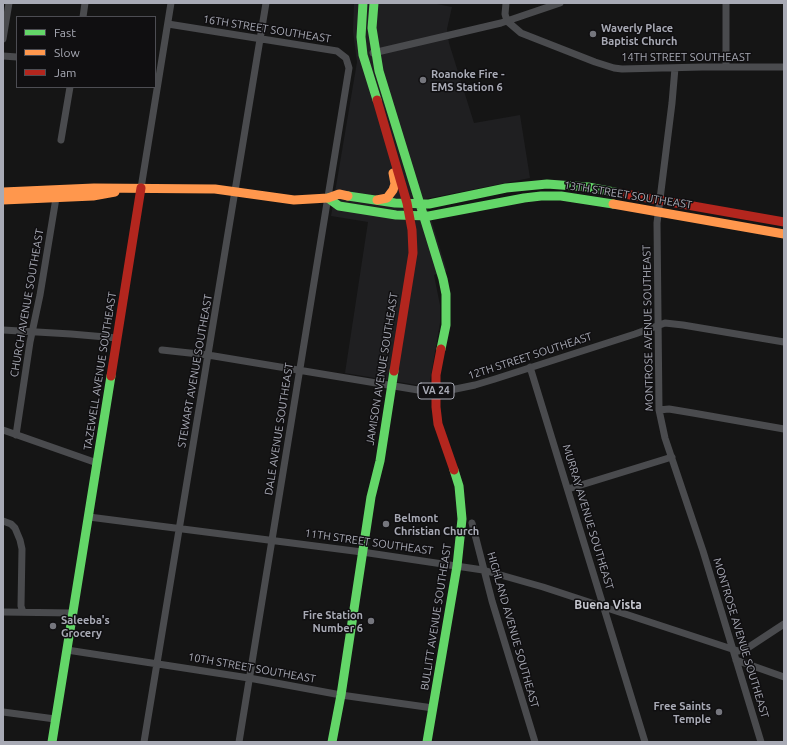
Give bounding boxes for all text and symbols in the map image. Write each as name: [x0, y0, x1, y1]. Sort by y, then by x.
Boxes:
street label: 16TH STREET SOUTHEAST: [202, 12, 332, 46]
legend: [16, 16, 156, 88]
place label: Waverly Place Baptist Church: [601, 21, 677, 47]
text: Fast: [54, 26, 76, 39]
marker: Waverly Place Baptist Church: [588, 29, 598, 39]
text: Slow: [54, 46, 80, 59]
street label: 14TH STREET SOUTHEAST: [621, 50, 751, 64]
text: Jam: [54, 66, 76, 79]
place label: Roanoke Fire - EMS Station 6: [431, 67, 505, 93]
marker: Roanoke Fire - EMS Station 6: [418, 75, 428, 85]
street label: 13TH STREET SOUTHEAST: [563, 178, 693, 212]
street label: CHURCH AVENUE SOUTHEAST: [7, 228, 47, 378]
street label: MONTROSE AVENUE SOUTHEAST: [640, 244, 656, 412]
street label: TAZEWELL AVENUE SOUTHEAST: [81, 291, 119, 451]
street label: JAMISON AVENUE SOUTHEAST: [363, 292, 401, 446]
street label: STEWART AVENUE SOUTHEAST: [175, 293, 215, 449]
street label: 12TH STREET SOUTHEAST: [466, 330, 594, 382]
street label: DALE AVENUE SOUTHEAST: [262, 362, 296, 496]
road number: VA 24: [418, 383, 454, 399]
street label: MURRAY AVENUE SOUTHEAST: [560, 443, 616, 591]
place label: Belmont Christian Church: [394, 511, 479, 537]
marker: Belmont Christian Church: [381, 519, 391, 529]
street label: 11TH STREET SOUTHEAST: [304, 526, 434, 558]
street label: BULLITT AVENUE SOUTHEAST: [418, 543, 454, 691]
street label: HIGHLAND AVENUE SOUTHEAST: [484, 551, 542, 709]
street label: MONTROSE AVENUE SOUTHEAST: [710, 556, 772, 720]
district label: Buena Vista: [574, 598, 642, 612]
place label: Fire Station Number 6: [303, 608, 363, 634]
place label: Saleeba's Grocery: [61, 613, 110, 639]
marker: Fire Station Number 6: [366, 616, 376, 626]
marker: Saleeba's Grocery: [48, 621, 58, 631]
street label: 10TH STREET SOUTHEAST: [187, 650, 317, 686]
place label: Free Saints Temple: [654, 699, 711, 725]
marker: Free Saints Temple: [714, 707, 724, 717]

